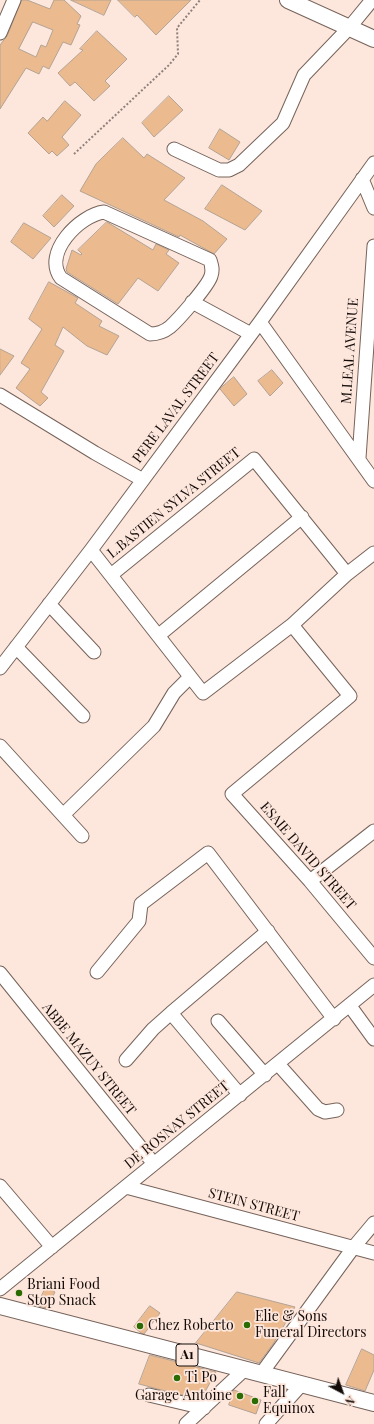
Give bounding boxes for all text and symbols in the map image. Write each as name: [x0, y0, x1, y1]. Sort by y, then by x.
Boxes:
street label: M.LEAL AVENUE: [338, 297, 362, 405]
street label: PERE LAVAL STREET: [129, 350, 223, 466]
street label: L.BASTIEN SYLVA STREET: [104, 444, 244, 562]
street label: ESAIE DAVID STREET: [257, 799, 359, 913]
street label: ABBE MAZUY STREET: [39, 1000, 139, 1118]
street label: DE ROSNAY STREET: [121, 1078, 233, 1172]
street label: STEIN STREET: [206, 1185, 302, 1225]
place label: Briani Food Stop Snack: [27, 1277, 100, 1310]
marker: Briani Food Stop Snack: [14, 1288, 24, 1298]
place label: Elie & Sons Funeral Directors: [255, 1309, 366, 1342]
place label: Chez Roberto: [148, 1318, 234, 1334]
marker: Elie & Sons Funeral Directors: [242, 1320, 252, 1330]
marker: Chez Roberto: [135, 1321, 145, 1331]
road number: A1: [176, 1344, 198, 1366]
place label: Ti Po: [185, 1370, 217, 1386]
north arrow: [322, 1372, 362, 1412]
marker: Ti Po: [172, 1373, 182, 1383]
place label: Fall Equinox: [263, 1385, 315, 1418]
place label: Garage Antoine: [135, 1388, 232, 1404]
marker: Garage Antoine: [235, 1391, 245, 1401]
text: N: [342, 1393, 358, 1410]
marker: Fall Equinox: [250, 1396, 260, 1406]

